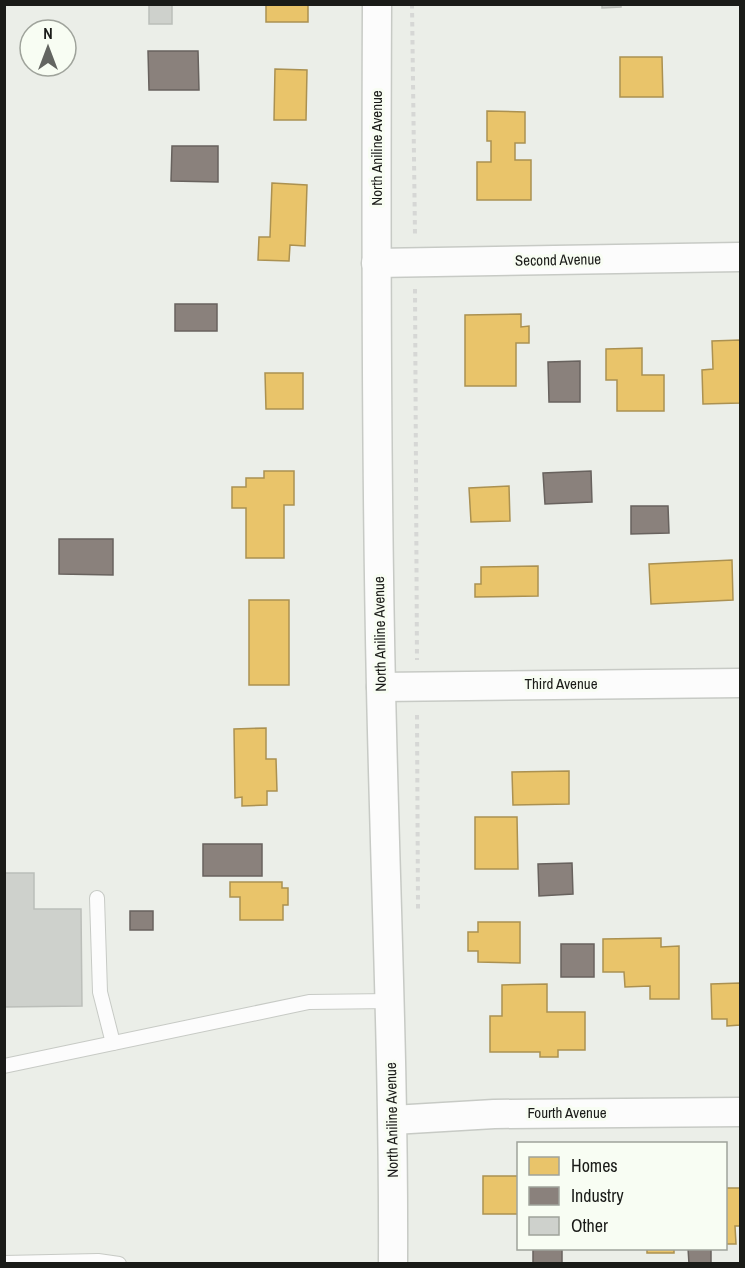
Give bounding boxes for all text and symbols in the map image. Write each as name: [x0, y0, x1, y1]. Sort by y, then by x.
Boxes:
north arrow: [18, 18, 78, 78]
text: N: [43, 22, 53, 44]
street label: North Aniline Avenue: [366, 90, 387, 206]
street label: Second Avenue: [515, 248, 601, 271]
street label: North Aniline Avenue: [368, 576, 391, 692]
street label: Third Avenue: [525, 673, 598, 694]
street label: North Aniline Avenue: [380, 1062, 403, 1178]
street label: Fourth Avenue: [527, 1102, 607, 1123]
legend: [517, 1142, 727, 1250]
text: Homes: [571, 1153, 618, 1178]
text: Industry: [571, 1183, 624, 1208]
text: Other: [571, 1213, 608, 1238]

